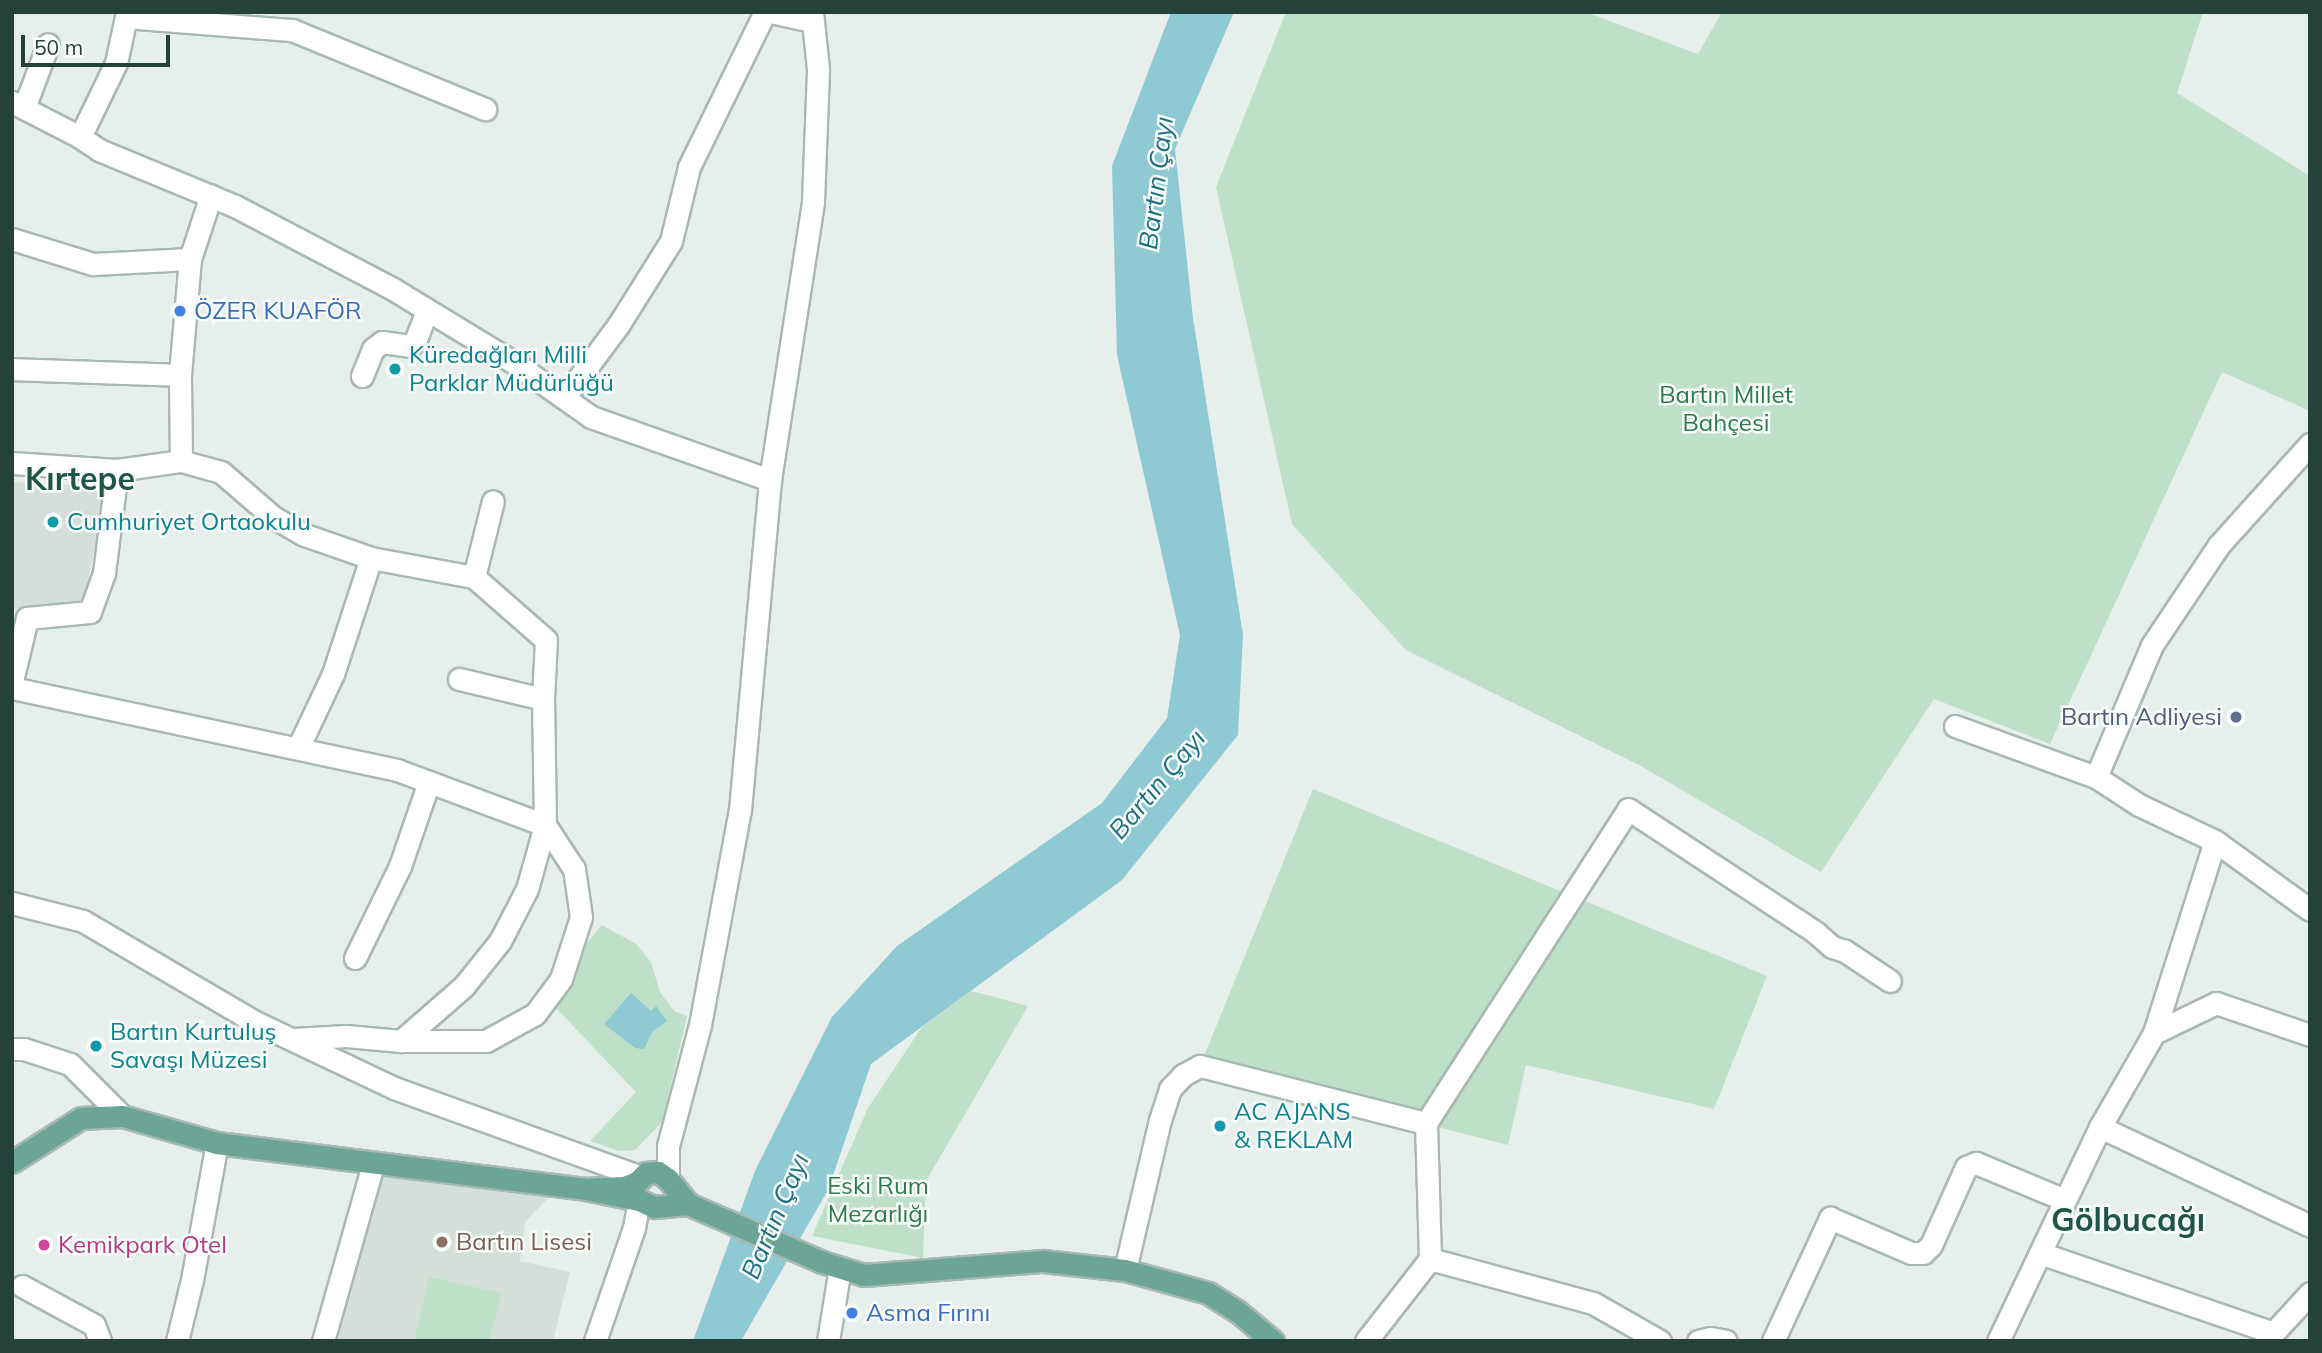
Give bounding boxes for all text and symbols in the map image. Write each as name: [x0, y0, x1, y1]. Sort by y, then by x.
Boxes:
scale bar: [24, 21, 173, 65]
text: 50 m: [34, 34, 83, 60]
water label: Bartın Çayı: [1132, 115, 1180, 251]
place label: ÖZER KUAFÖR: [194, 297, 362, 325]
marker: ÖZER KUAFÖR: [172, 303, 188, 319]
place label: Küredağları Milli Parklar Müdürlüğü: [409, 341, 614, 397]
marker: Küredağları Milli Parklar Müdürlüğü: [387, 361, 403, 377]
park label: Bartın Millet Bahçesi: [1659, 381, 1793, 437]
district label: Kırtepe: [25, 459, 135, 497]
place label: Cumhuriyet Ortaokulu: [67, 508, 311, 536]
marker: Cumhuriyet Ortaokulu: [45, 514, 61, 530]
place label: Bartın Adliyesi: [2061, 703, 2222, 731]
marker: Bartın Adliyesi: [2228, 709, 2244, 725]
water label: Bartın Çayı: [1102, 723, 1212, 845]
place label: Bartın Kurtuluş Savaşı Müzesi: [110, 1018, 276, 1074]
marker: Bartın Kurtuluş Savaşı Müzesi: [88, 1038, 104, 1054]
place label: AC AJANS & REKLAM: [1234, 1098, 1353, 1154]
marker: AC AJANS & REKLAM: [1212, 1118, 1228, 1134]
water label: Bartın Çayı: [735, 1148, 815, 1284]
park label: Eski Rum Mezarlığı: [827, 1172, 929, 1228]
district label: Gölbucağı: [2051, 1200, 2205, 1238]
place label: Bartın Lisesi: [456, 1228, 592, 1256]
place label: Kemikpark Otel: [58, 1231, 227, 1259]
marker: Bartın Lisesi: [434, 1234, 450, 1250]
marker: Kemikpark Otel: [36, 1237, 52, 1253]
place label: Asma Fırını: [866, 1299, 990, 1327]
marker: Asma Fırını: [844, 1305, 860, 1321]

